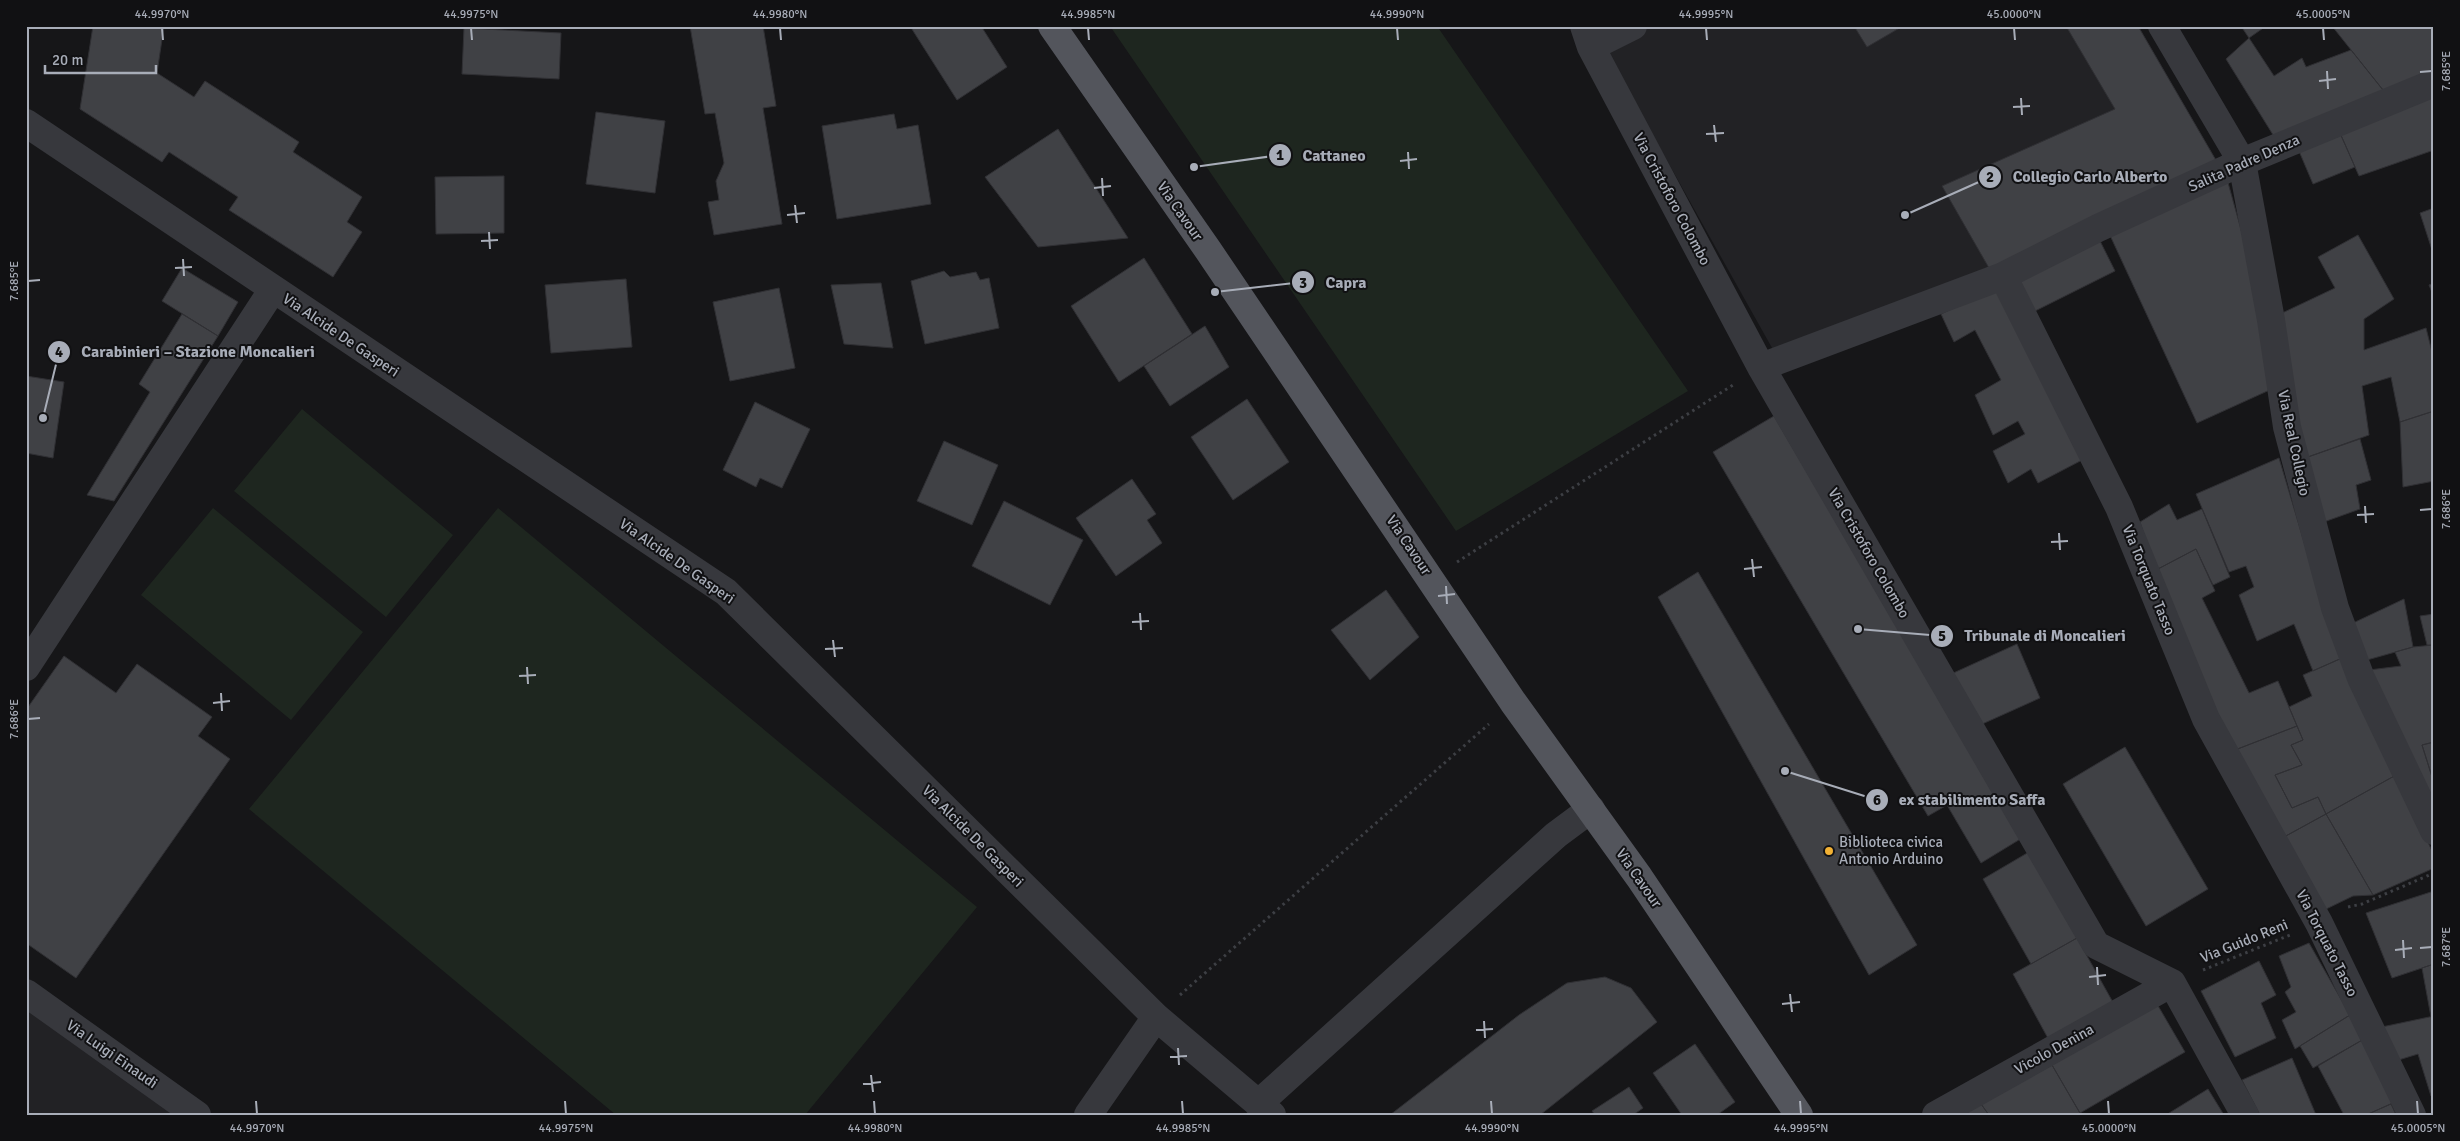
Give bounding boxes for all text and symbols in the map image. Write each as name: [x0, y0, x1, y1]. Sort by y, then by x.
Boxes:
text: 44.9970°N: [135, 7, 189, 22]
text: 44.9975°N: [444, 7, 498, 22]
text: 44.9980°N: [753, 7, 807, 22]
text: 44.9985°N: [1061, 7, 1115, 22]
text: 44.9990°N: [1370, 7, 1424, 22]
text: 44.9995°N: [1679, 7, 1733, 22]
text: 45.0000°N: [1987, 7, 2041, 22]
text: 45.0005°N: [2296, 7, 2350, 22]
scale bar: [45, 42, 156, 74]
text: 20 m: [52, 51, 83, 69]
text: 7.685°E: [2439, 51, 2454, 91]
street label: Via Cristoforo Colombo: [1629, 130, 1715, 268]
street label: Salita Padre Denza: [2186, 130, 2302, 196]
callout: Cattaneo: [1268, 140, 1376, 171]
text: 1: [1276, 146, 1284, 164]
text: Cattaneo: [1302, 146, 1366, 166]
callout: Collegio Carlo Alberto: [1978, 161, 2177, 192]
text: Collegio Carlo Alberto: [2013, 167, 2167, 187]
text: 2: [1986, 168, 1994, 186]
street label: Via Cavour: [1153, 178, 1207, 244]
text: 7.685°E: [7, 261, 22, 301]
callout: Capra: [1291, 267, 1377, 298]
text: Capra: [1326, 273, 1366, 293]
text: 3: [1299, 274, 1307, 292]
street label: Via Alcide De Gasperi: [279, 289, 403, 381]
callout: Carabinieri – Stazione Moncalieri: [47, 336, 325, 367]
text: Carabinieri – Stazione Moncalieri: [81, 342, 315, 362]
text: 4: [55, 343, 63, 361]
street label: Via Real Collegio: [2274, 388, 2314, 498]
street label: Via Cristoforo Colombo: [1824, 485, 1914, 621]
text: 7.686°E: [2439, 489, 2454, 529]
street label: Via Cavour: [1383, 512, 1436, 579]
street label: Via Alcide De Gasperi: [616, 514, 738, 608]
street label: Via Torquato Tasso: [2119, 522, 2179, 638]
callout: Tribunale di Moncalieri: [1929, 620, 2136, 651]
text: Tribunale di Moncalieri: [1964, 626, 2126, 646]
text: 5: [1938, 627, 1946, 645]
text: 7.686°E: [7, 699, 22, 739]
street label: Via Alcide De Gasperi: [918, 781, 1028, 891]
callout: ex stabilimento Saffa: [1864, 784, 2056, 815]
text: ex stabilimento Saffa: [1899, 790, 2045, 810]
text: 6: [1873, 791, 1881, 809]
place label: Biblioteca civica Antonio Arduino: [1839, 833, 1944, 868]
street label: Via Cavour: [1612, 845, 1666, 911]
marker: Biblioteca civica Antonio Arduino: [1823, 845, 1835, 857]
street label: Via Torquato Tasso: [2292, 887, 2362, 1000]
street label: Via Guido Reni: [2197, 915, 2291, 967]
text: 7.687°E: [2439, 927, 2454, 967]
street label: Via Luigi Einaudi: [63, 1016, 161, 1092]
street label: Vicolo Denina: [2011, 1020, 2097, 1078]
text: 44.9970°N: [230, 1121, 284, 1136]
text: 44.9975°N: [539, 1121, 593, 1136]
text: 44.9980°N: [848, 1121, 902, 1136]
text: 44.9985°N: [1156, 1121, 1210, 1136]
text: 44.9990°N: [1465, 1121, 1519, 1136]
text: 44.9995°N: [1774, 1121, 1828, 1136]
text: 45.0000°N: [2082, 1121, 2136, 1136]
text: 45.0005°N: [2391, 1121, 2445, 1136]

